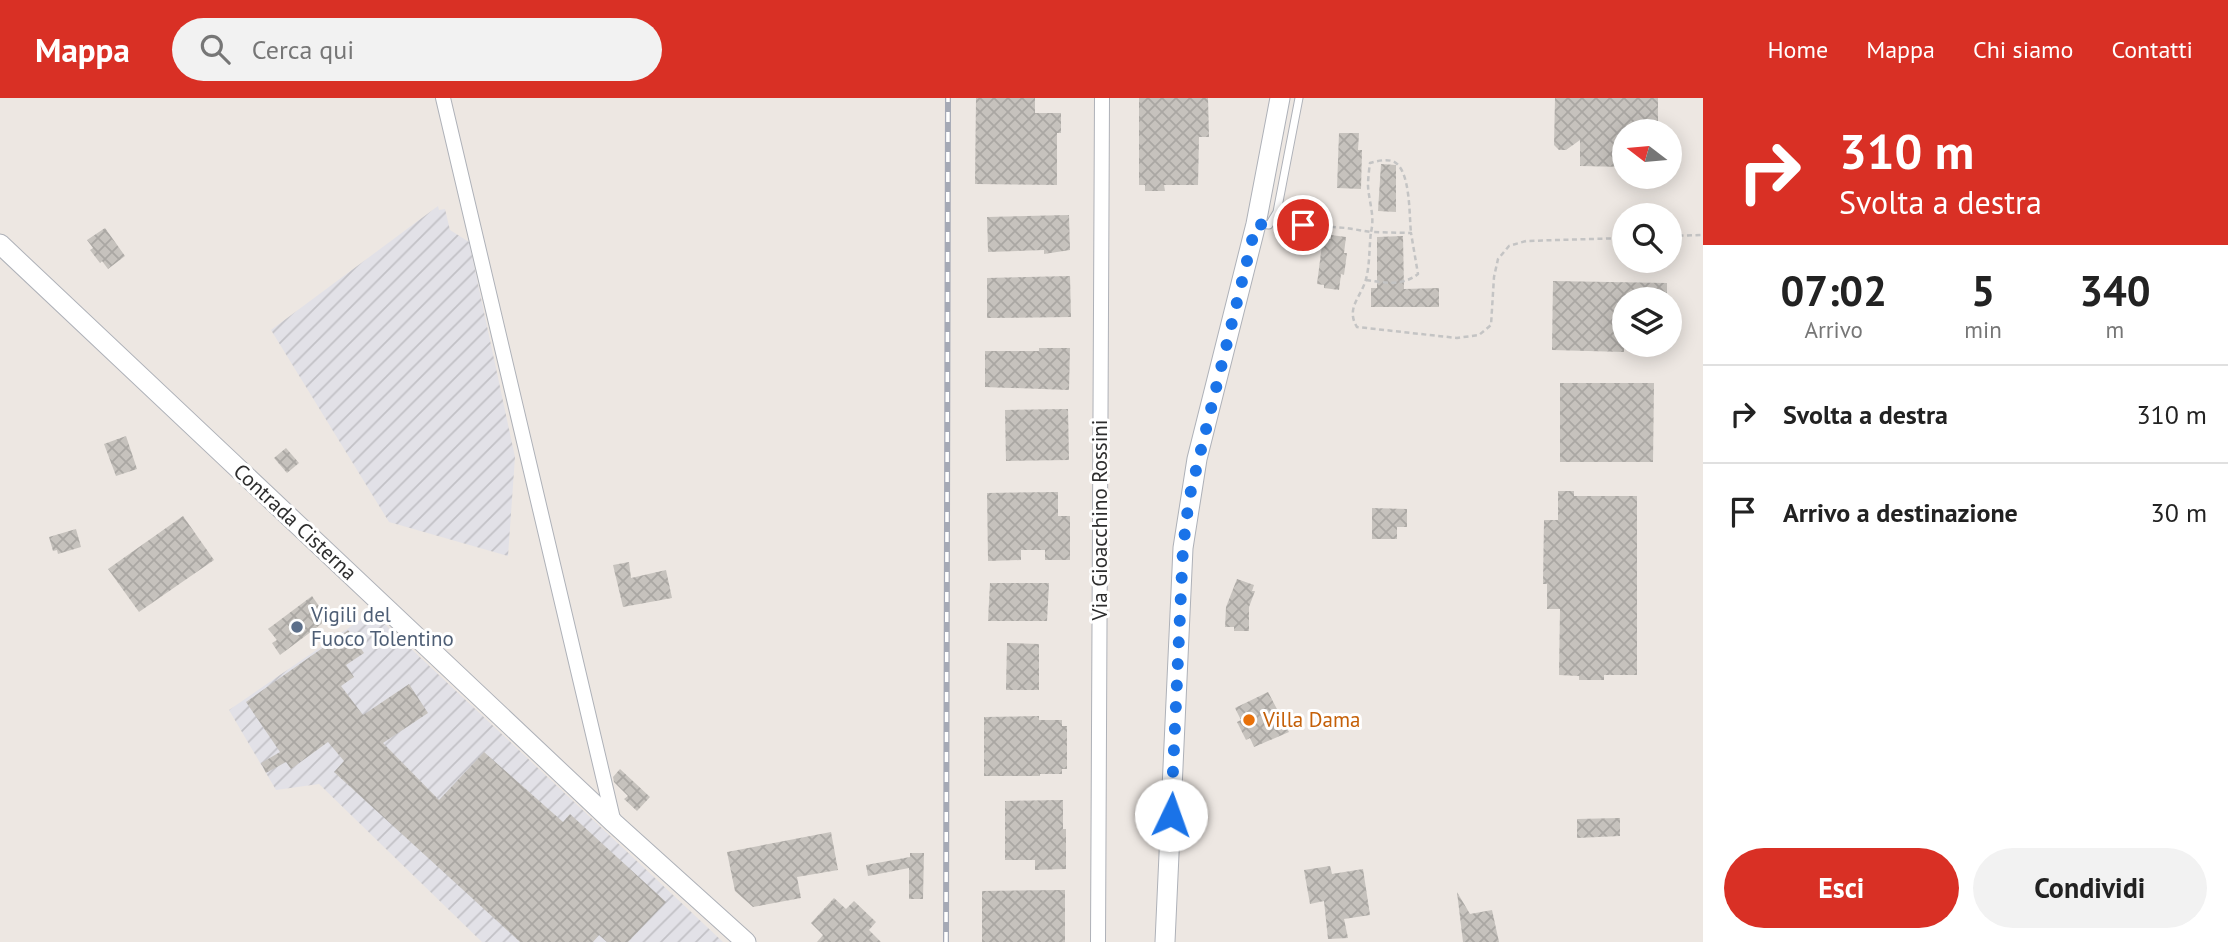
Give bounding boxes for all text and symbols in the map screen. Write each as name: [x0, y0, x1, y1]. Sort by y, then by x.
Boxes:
search box: [172, 18, 662, 81]
text: Mappa: [35, 28, 130, 71]
icon: search: [196, 30, 234, 68]
text: Cerca qui: [252, 33, 354, 66]
text: Home: [1767, 34, 1828, 65]
text: Mappa: [1866, 34, 1935, 65]
text: Chi siamo: [1973, 34, 2073, 65]
text: Contatti: [2111, 34, 2193, 65]
north arrow: [1612, 119, 1682, 189]
map controls: [1612, 119, 1682, 357]
text: 310 m: [1839, 119, 1974, 183]
icon: right: [1724, 126, 1815, 217]
text: Svolta a destra: [1839, 181, 2042, 223]
pin: [1273, 195, 1333, 255]
button: search: [1612, 203, 1682, 273]
icon: arrive: [1284, 206, 1322, 244]
text: 07:02: [1780, 263, 1887, 318]
text: 5: [1971, 263, 1995, 318]
text: 340: [2079, 263, 2151, 318]
button: layers: [1612, 287, 1682, 357]
text: Arrivo: [1804, 315, 1863, 344]
text: min: [1964, 315, 2002, 344]
text: m: [2106, 315, 2124, 344]
icon: right: [1724, 395, 1762, 433]
text: Svolta a destra: [1783, 398, 1948, 431]
text: 310 m: [2136, 398, 2207, 431]
street label: Via Gioacchino Rossini: [1086, 420, 1113, 621]
street label: Contrada Cisterna: [228, 458, 363, 586]
icon: arrive: [1724, 493, 1762, 531]
text: Arrivo a destinazione: [1783, 496, 2018, 529]
text: 30 m: [2151, 496, 2207, 529]
place label: Vigili del Fuoco Tolentino: [310, 601, 454, 652]
marker: Vigili del Fuoco Tolentino: [289, 619, 305, 635]
place label: Villa Dama: [1262, 706, 1360, 733]
marker: Villa Dama: [1241, 712, 1257, 728]
position arrow: [1134, 778, 1208, 852]
button: Esci: [1724, 848, 1959, 928]
button: Condividi: [1973, 848, 2207, 928]

